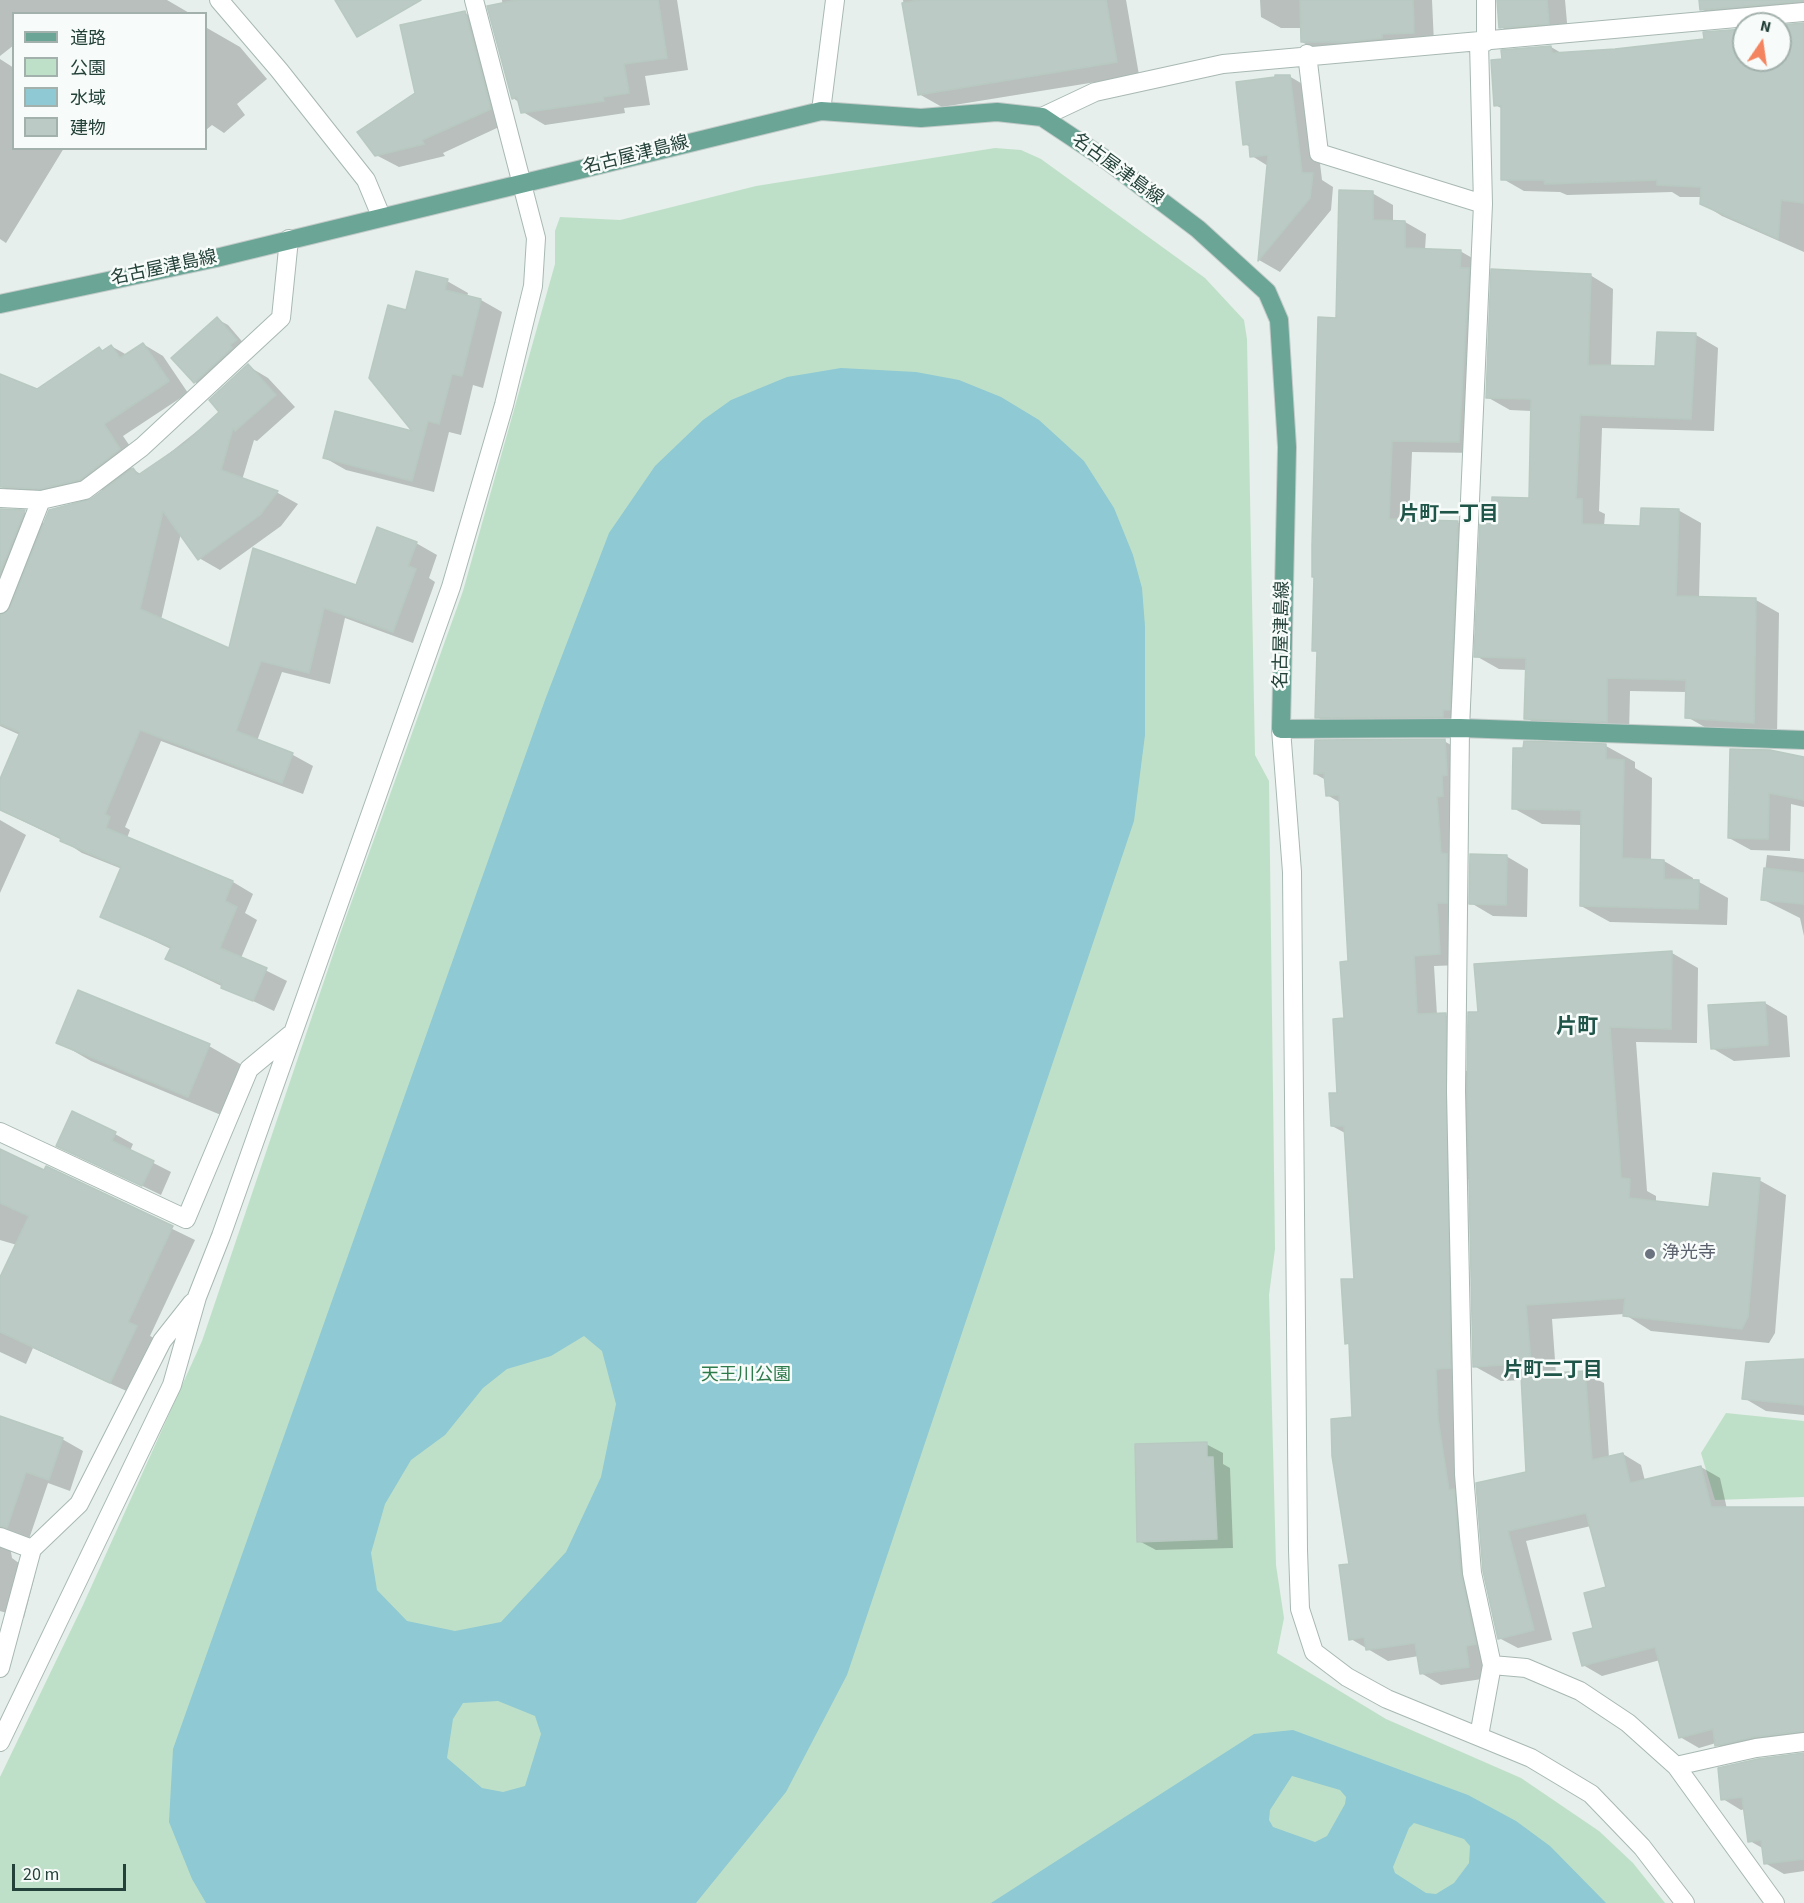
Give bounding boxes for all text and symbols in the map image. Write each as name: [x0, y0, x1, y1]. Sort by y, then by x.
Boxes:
legend: [12, 12, 207, 150]
north arrow: [1732, 12, 1792, 72]
text: N: [1758, 14, 1773, 38]
text: 道路: [70, 26, 106, 51]
text: 公園: [70, 56, 106, 81]
text: 水域: [70, 86, 106, 111]
text: 建物: [70, 116, 106, 141]
street label: 名古屋津島線: [1067, 130, 1167, 210]
street label: 名古屋津島線: [581, 132, 691, 180]
street label: 名古屋津島線: [109, 247, 219, 291]
district label: 片町一丁目: [1399, 504, 1499, 528]
street label: 名古屋津島線: [1271, 581, 1295, 689]
district label: 片町: [1556, 1015, 1598, 1041]
place label: 浄光寺: [1662, 1243, 1716, 1265]
marker: 浄光寺: [1643, 1247, 1657, 1261]
district label: 片町二丁目: [1503, 1360, 1603, 1384]
park label: 天王川公園: [701, 1365, 791, 1387]
scale bar: [15, 1852, 129, 1890]
text: 20 m: [23, 1862, 59, 1887]

